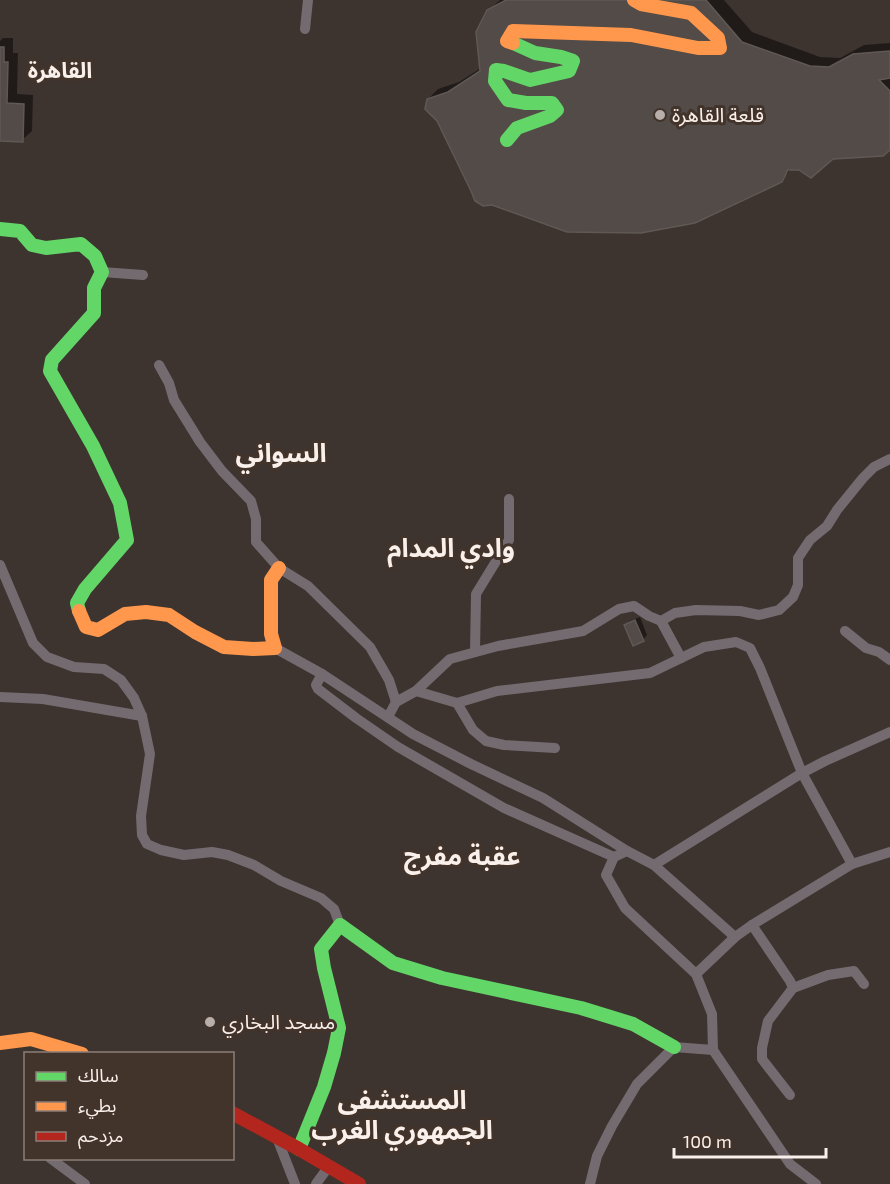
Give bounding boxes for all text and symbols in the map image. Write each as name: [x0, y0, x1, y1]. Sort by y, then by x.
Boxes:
district label: القاهرة: [28, 56, 92, 83]
place label: قلعة القاهرة: [672, 102, 764, 127]
marker: قلعة القاهرة: [653, 108, 667, 122]
district label: السواني: [235, 436, 327, 474]
district label: وادي المدام: [387, 531, 515, 569]
district label: عقبة مفرج: [404, 839, 520, 875]
place label: مسجد البخاري: [222, 1009, 335, 1038]
marker: مسجد البخاري: [203, 1015, 217, 1029]
legend: [24, 1052, 234, 1160]
text: سالك: [78, 1064, 119, 1086]
district label: المستشفى الجمهوري الغرب: [311, 1083, 493, 1151]
text: بطيء: [78, 1094, 116, 1119]
scale bar: [674, 1121, 826, 1159]
text: مزدحم: [78, 1124, 123, 1149]
text: 100 m: [683, 1130, 732, 1152]

